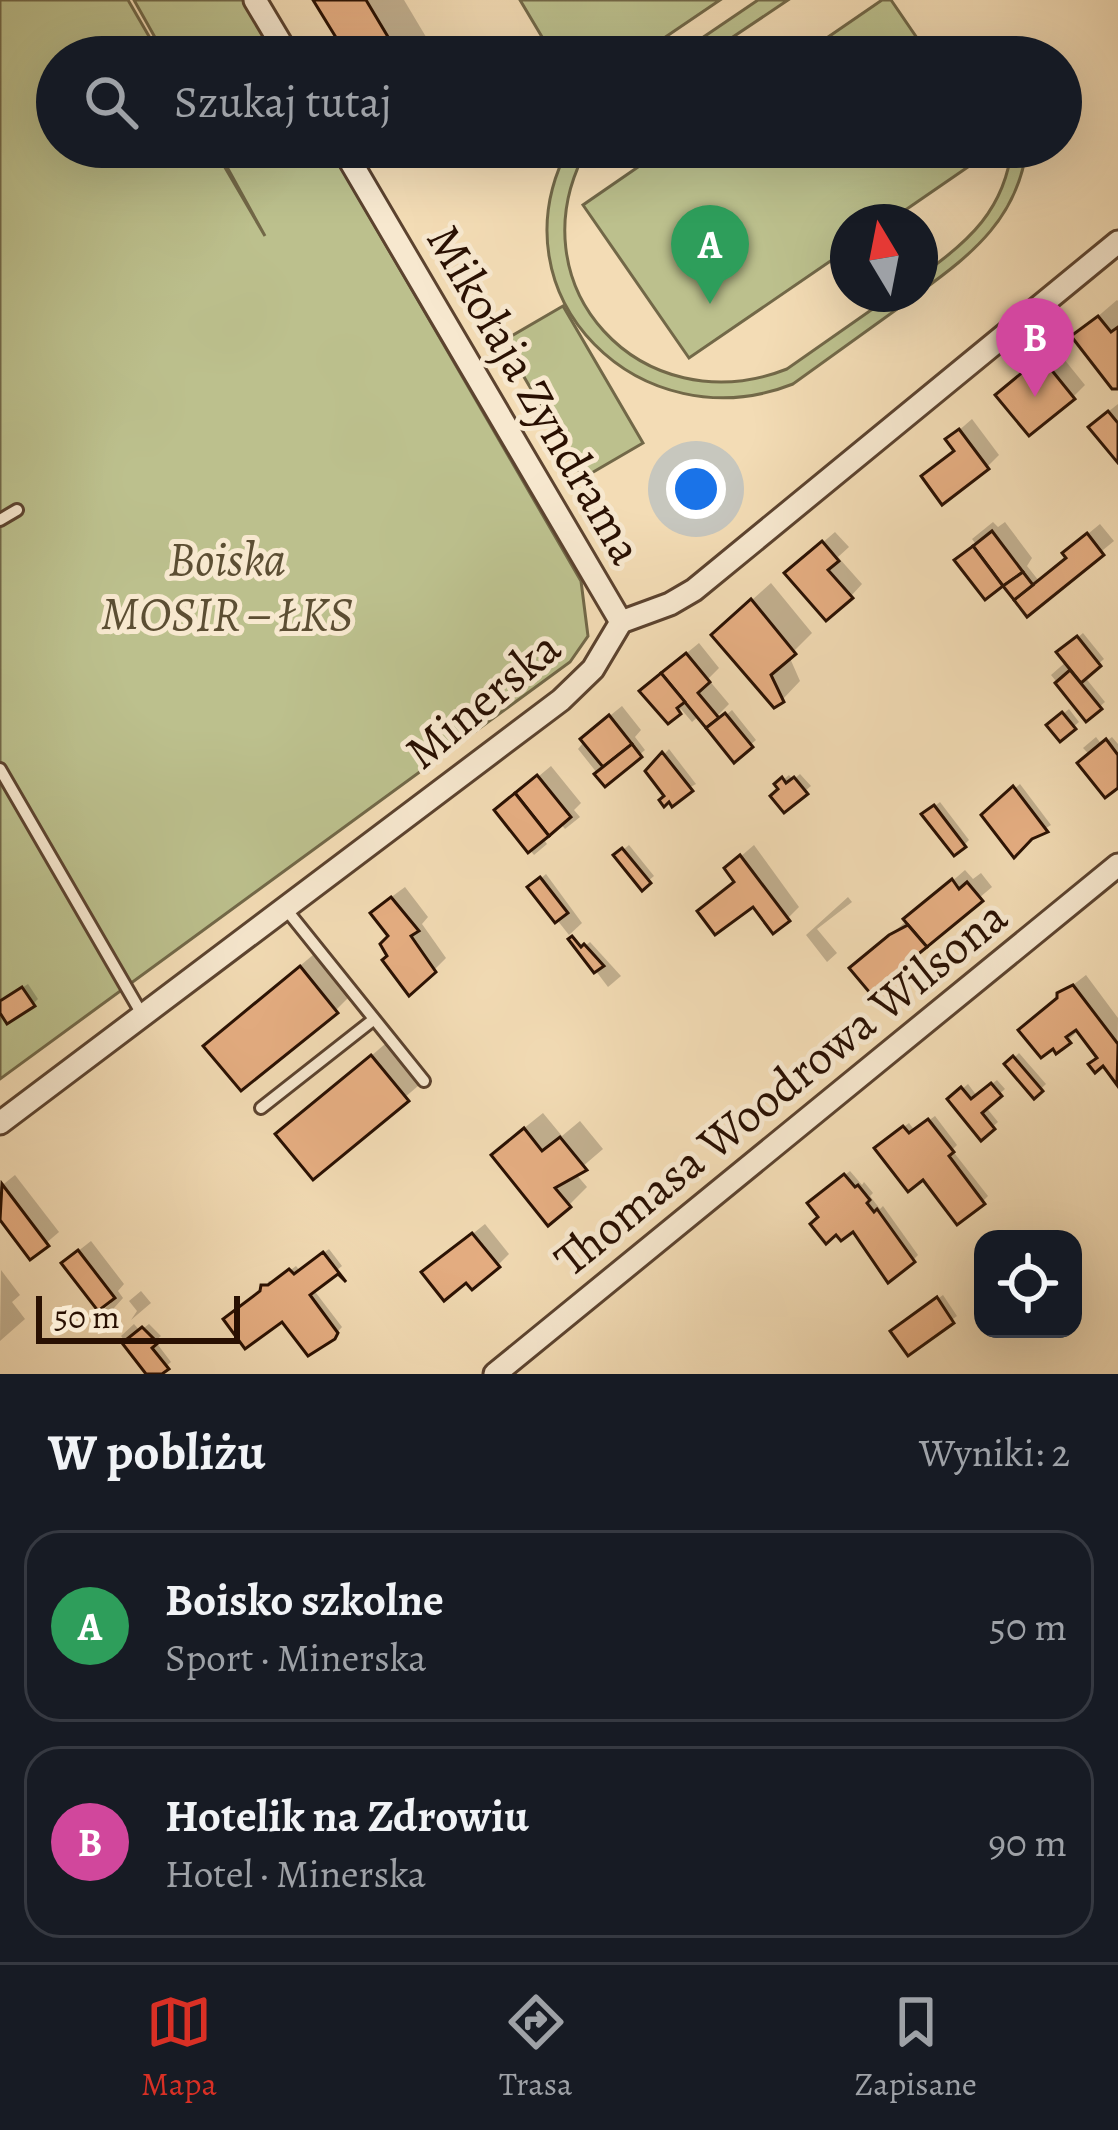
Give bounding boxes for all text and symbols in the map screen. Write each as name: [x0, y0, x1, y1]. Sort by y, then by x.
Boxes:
search box: [36, 36, 1082, 168]
icon: search: [78, 69, 144, 135]
text: Szukaj tutaj: [174, 71, 392, 133]
north arrow: [830, 204, 938, 312]
pin: A: [671, 205, 749, 304]
street label: Mikołaja Zyndrama: [411, 213, 660, 577]
pin: B: [996, 298, 1074, 397]
your location: [666, 459, 726, 519]
park label: Boiska MOSIR – ŁKS: [101, 526, 353, 647]
street label: Minerska: [391, 615, 575, 784]
street label: Thomasa Woodrowa Wilsona: [540, 884, 1022, 1291]
map controls: [974, 1230, 1082, 1338]
button: locate: [974, 1230, 1082, 1338]
scale bar: [36, 1290, 240, 1343]
text: 50 m: [54, 1294, 120, 1339]
text: W pobliżu: [48, 1417, 265, 1487]
text: Wyniki: 2: [919, 1426, 1070, 1479]
text: Boisko szkolne: [165, 1569, 444, 1631]
text: A: [78, 1600, 102, 1653]
text: 50 m: [989, 1600, 1067, 1653]
text: Sport · Minerska: [165, 1631, 427, 1684]
text: Hotelik na Zdrowiu: [165, 1785, 529, 1847]
text: B: [78, 1816, 102, 1869]
text: 90 m: [988, 1816, 1067, 1869]
text: Hotel · Minerska: [165, 1847, 426, 1900]
tab: Mapa: [141, 1989, 217, 2106]
tab: Trasa: [499, 1989, 572, 2106]
tab: Zapisane: [855, 1989, 977, 2106]

